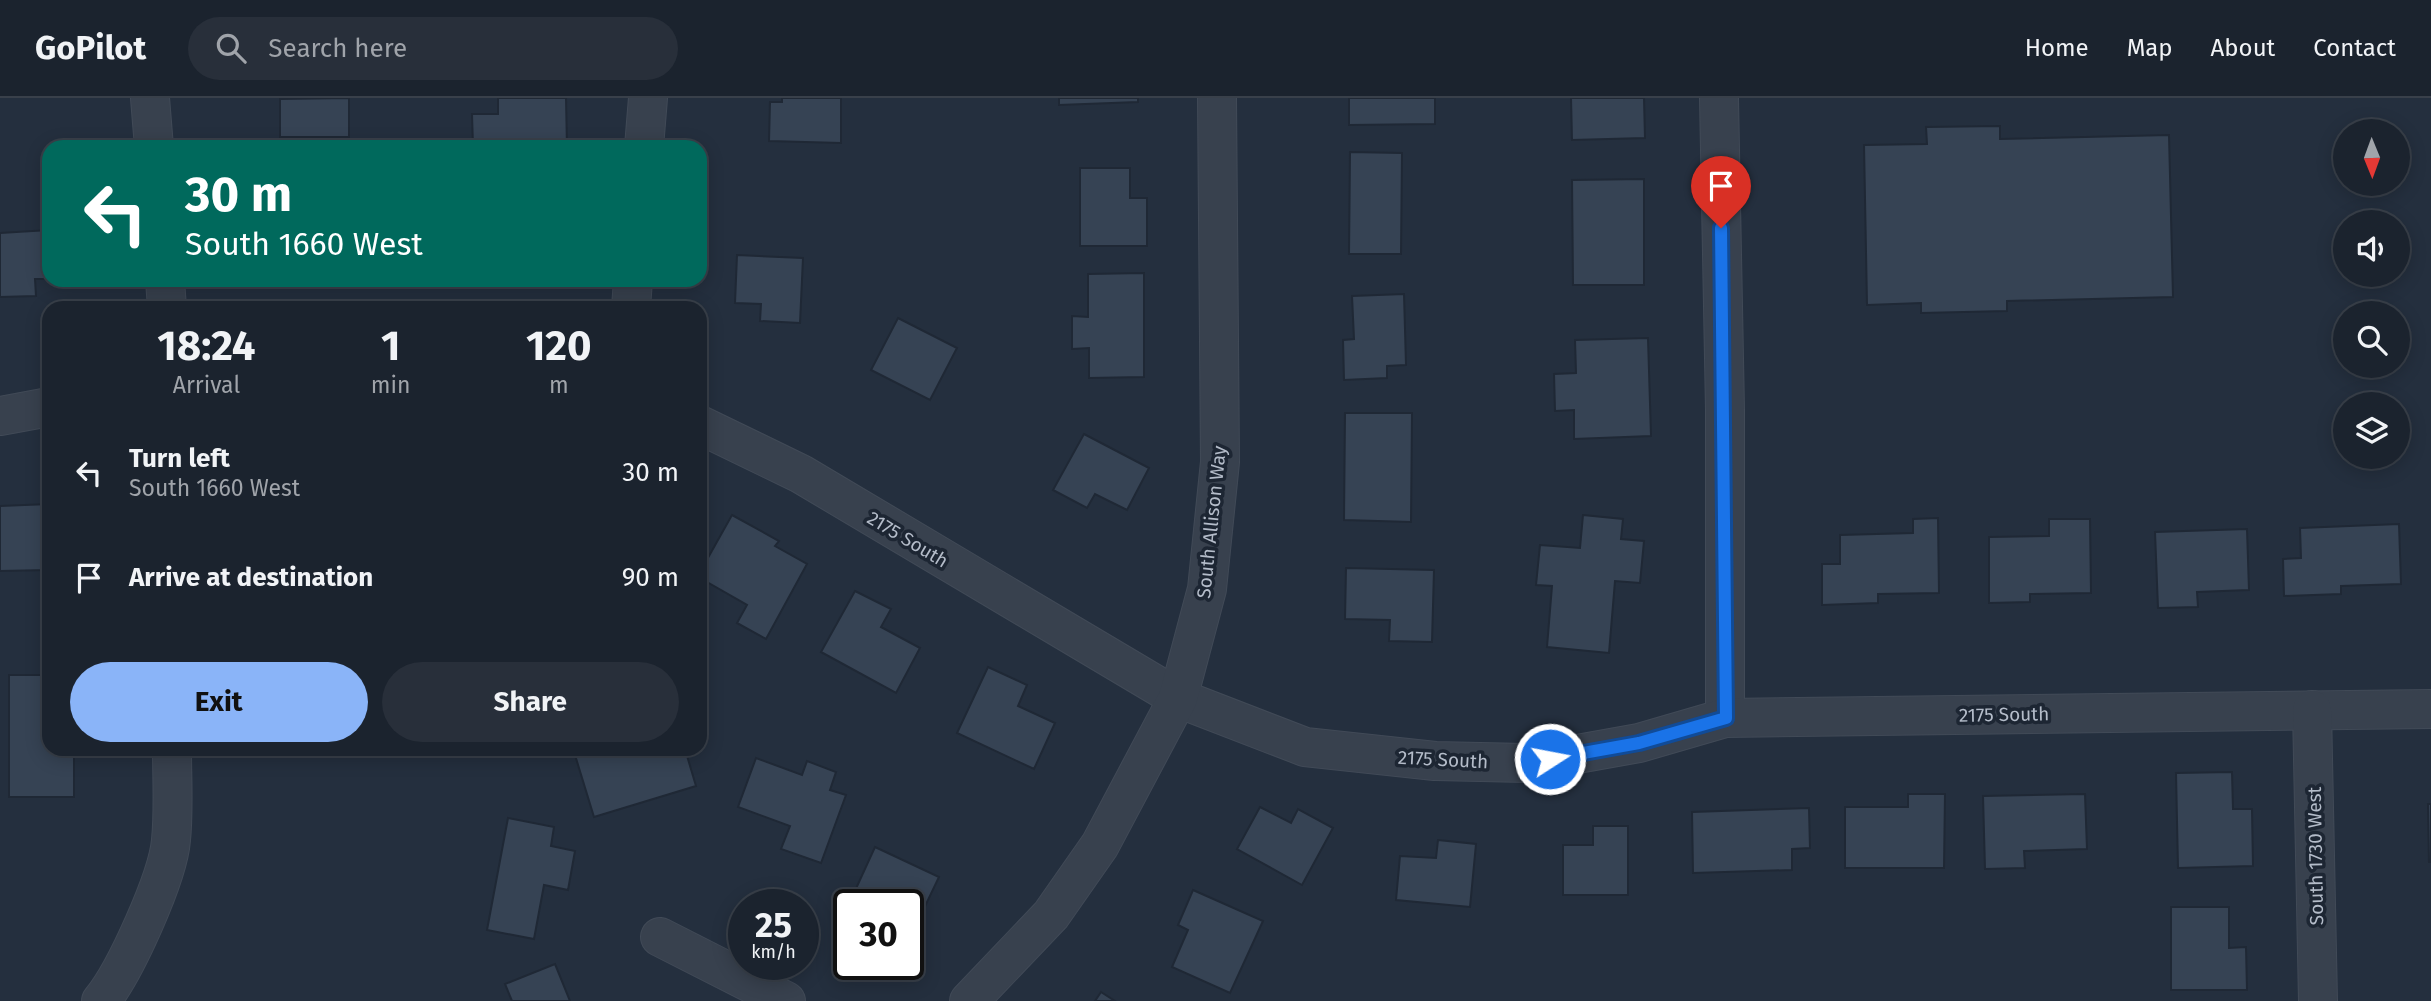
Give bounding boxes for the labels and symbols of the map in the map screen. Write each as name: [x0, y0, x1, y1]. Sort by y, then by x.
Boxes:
north arrow: [2333, 119, 2410, 196]
pin: [1691, 156, 1751, 228]
street label: South Allison Way: [1192, 444, 1231, 600]
street label: 2175 South: [863, 506, 952, 573]
street label: 2175 South: [1959, 702, 2049, 727]
position arrow: [1513, 722, 1587, 796]
street label: 2175 South: [1397, 746, 1489, 773]
street label: South 1730 West: [2303, 786, 2328, 926]
speed limit sign: 30: [833, 889, 924, 980]

